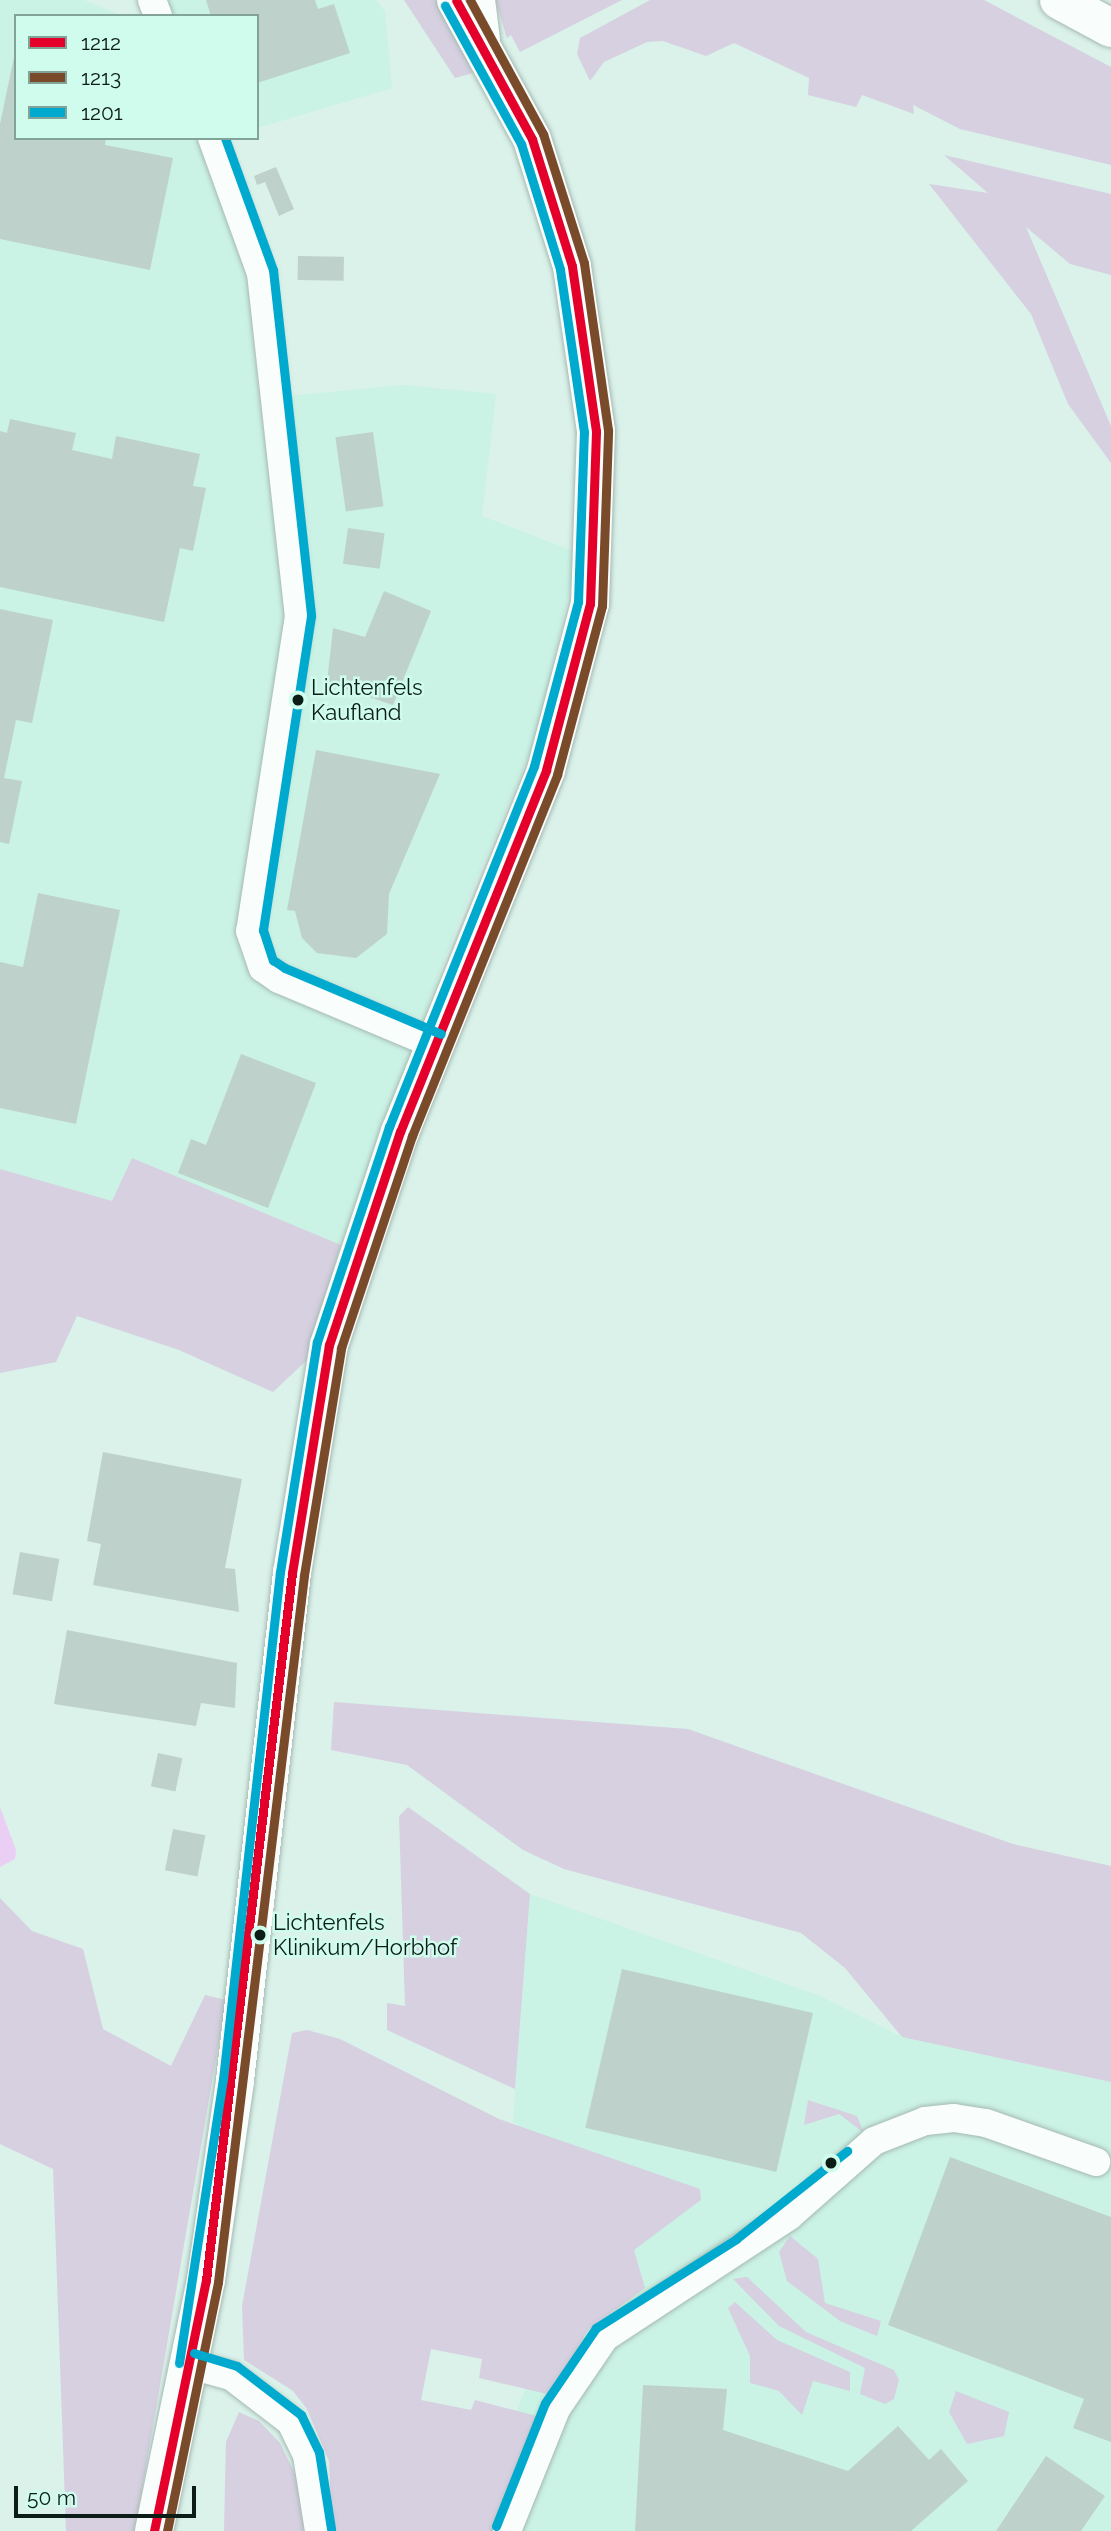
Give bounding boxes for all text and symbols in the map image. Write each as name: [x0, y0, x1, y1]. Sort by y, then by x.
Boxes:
legend: [14, 14, 259, 140]
text: 1212: [81, 30, 121, 55]
text: 1213: [81, 65, 121, 90]
text: 1201: [81, 100, 123, 125]
place label: Lichtenfels Kaufland: [311, 674, 423, 726]
marker: Lichtenfels Kaufland: [291, 693, 305, 707]
place label: Lichtenfels Klinikum/Horbhof: [273, 1909, 457, 1960]
marker: Lichtenfels Klinikum/Horbhof: [253, 1928, 267, 1942]
unlabelled marker: [824, 2156, 838, 2170]
scale bar: [18, 2472, 200, 2516]
text: 50 m: [27, 2485, 76, 2510]

